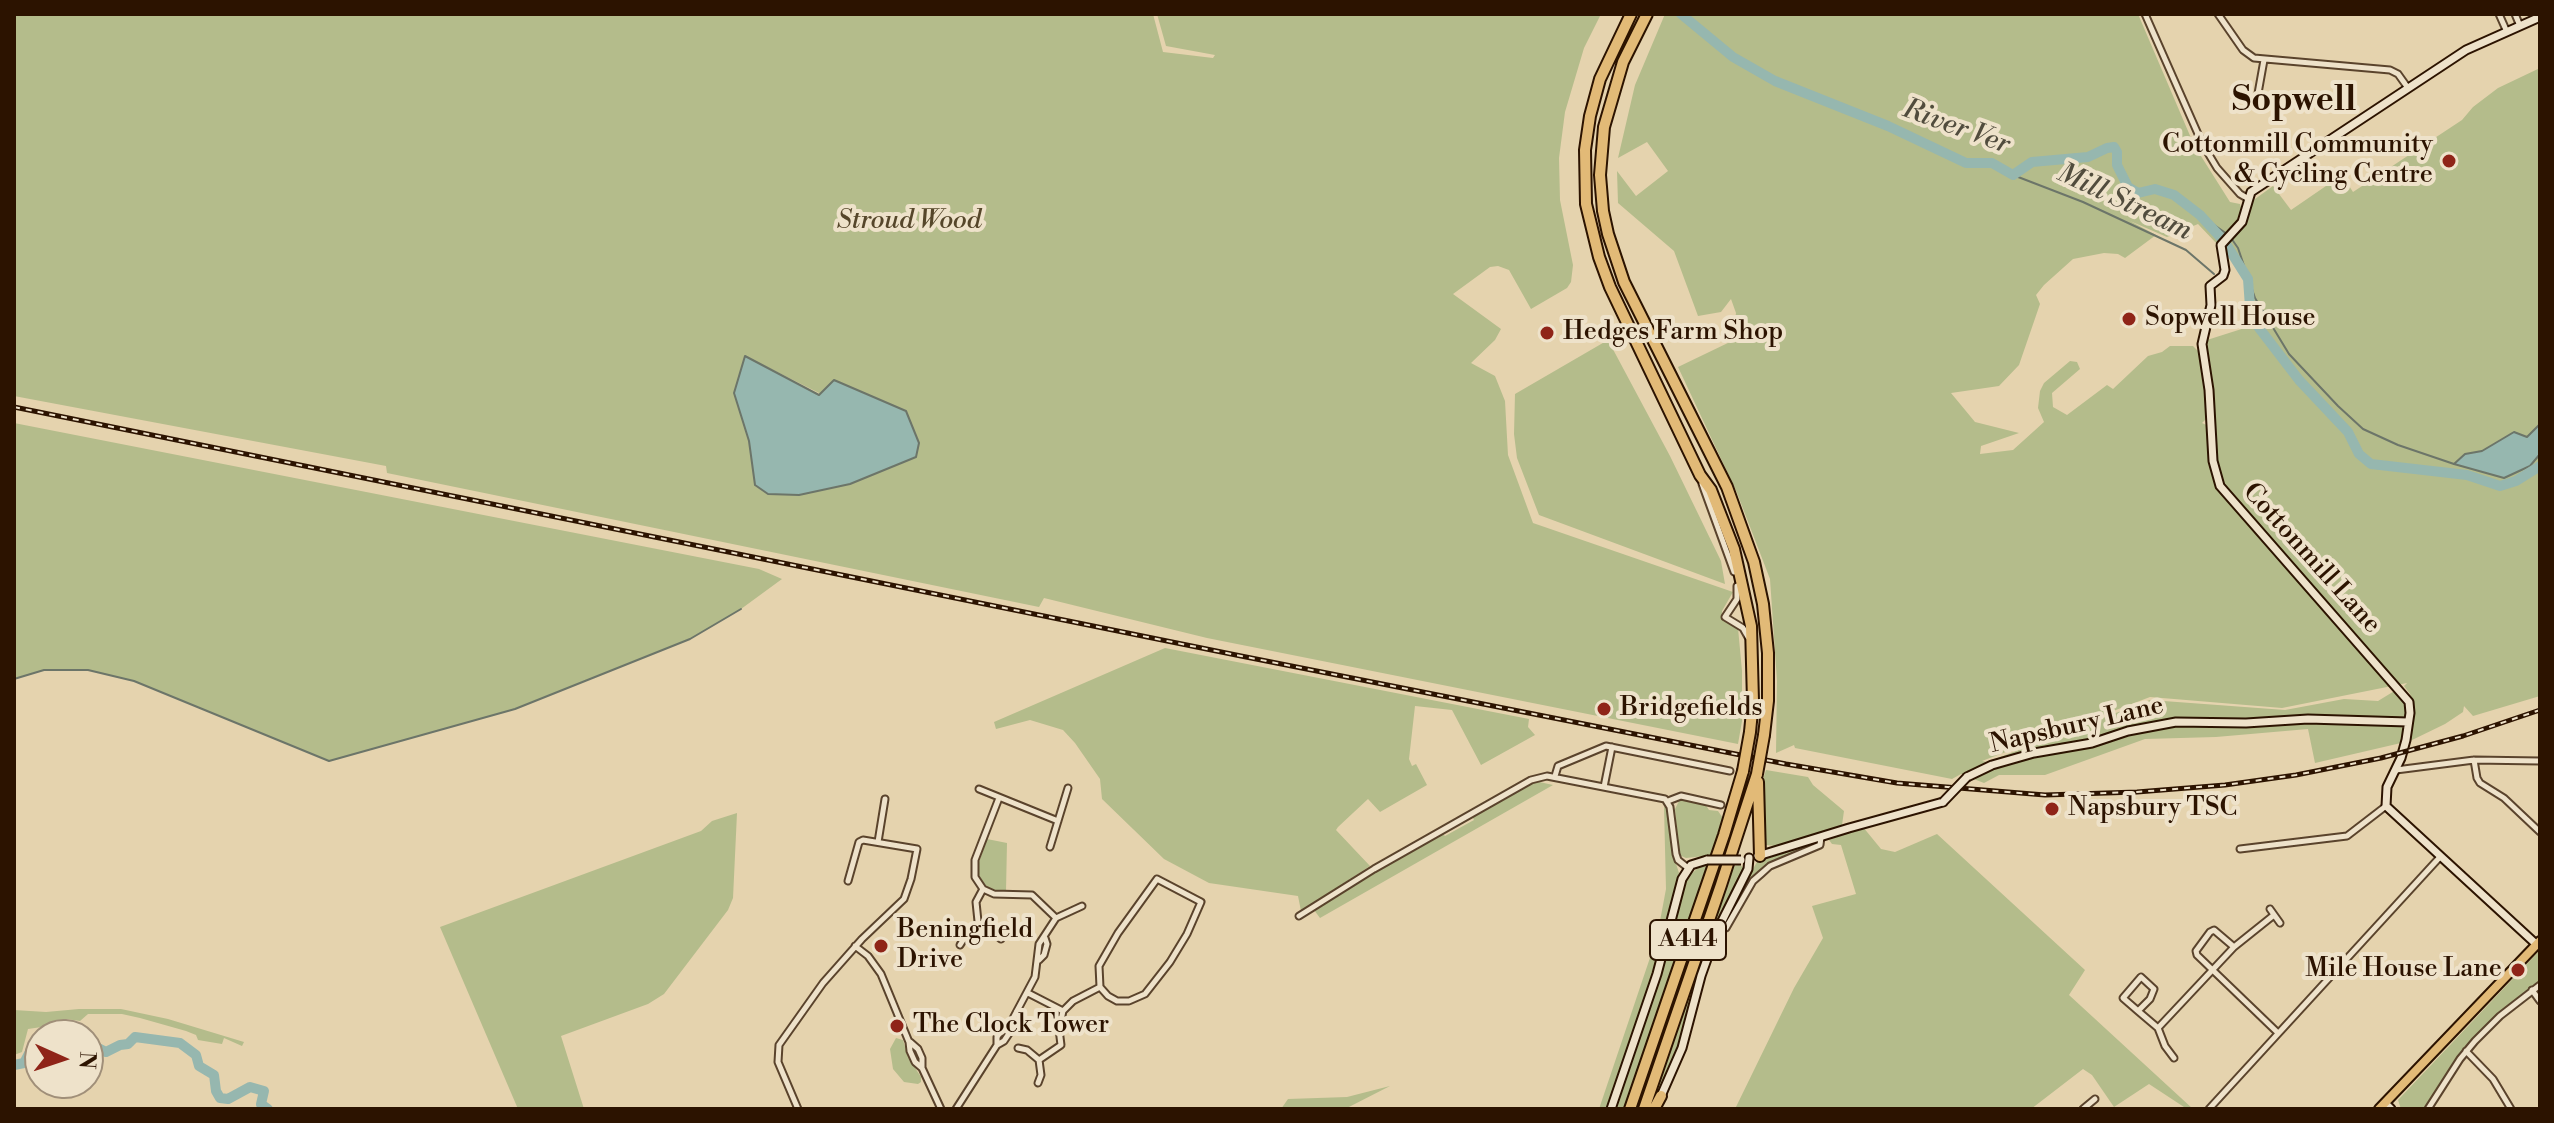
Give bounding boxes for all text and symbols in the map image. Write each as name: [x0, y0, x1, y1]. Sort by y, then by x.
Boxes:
district label: Sopwell: [2232, 82, 2356, 122]
water label: River Ver: [1898, 93, 2014, 163]
place label: Cottonmill Community & Cycling Centre: [2162, 130, 2433, 192]
marker: Cottonmill Community & Cycling Centre: [2440, 152, 2458, 170]
water label: Mill Stream: [2051, 157, 2197, 249]
park label: Stroud Wood: [837, 206, 981, 238]
place label: Sopwell House: [2145, 303, 2316, 335]
marker: Sopwell House: [2120, 310, 2138, 328]
place label: Hedges Farm Shop: [1563, 317, 1783, 349]
marker: Hedges Farm Shop: [1538, 324, 1556, 342]
street label: Cottonmill Lane: [2235, 477, 2387, 641]
street label: Napsbury Lane: [1987, 691, 2167, 761]
place label: Bridgefields: [1620, 693, 1763, 725]
marker: Bridgefields: [1595, 700, 1613, 718]
place label: Napsbury TSC: [2068, 793, 2237, 825]
marker: Napsbury TSC: [2043, 800, 2061, 818]
place label: Beningfield Drive: [897, 915, 1033, 976]
road number: A414: [1650, 920, 1726, 960]
marker: Beningfield Drive: [872, 937, 890, 955]
place label: Mile House Lane: [2305, 954, 2502, 986]
marker: Mile House Lane: [2509, 961, 2527, 979]
place label: The Clock Tower: [913, 1010, 1109, 1042]
marker: The Clock Tower: [888, 1017, 906, 1035]
north arrow: [24, 1019, 104, 1099]
text: N: [73, 1051, 100, 1070]

